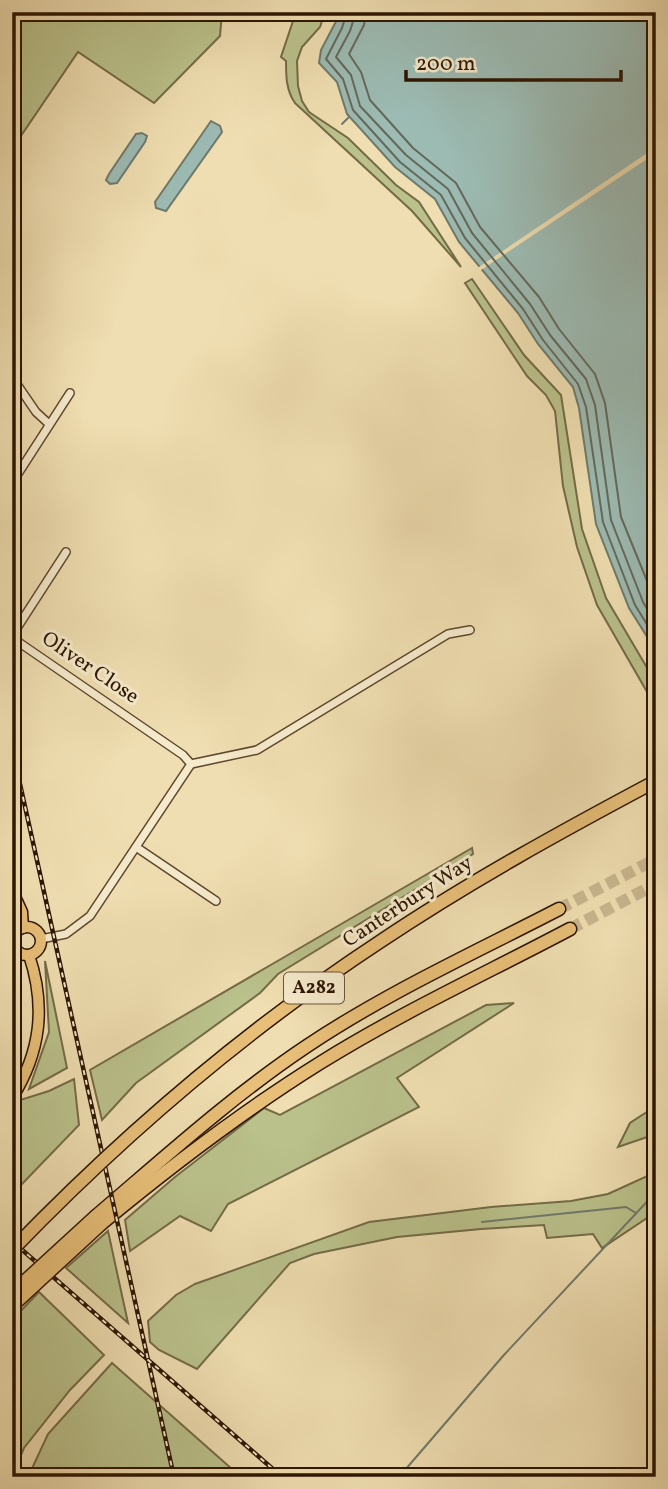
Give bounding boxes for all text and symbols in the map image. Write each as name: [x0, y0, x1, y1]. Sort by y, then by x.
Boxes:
scale bar: [406, 38, 621, 82]
text: 200 m: [416, 50, 476, 79]
street label: Oliver Close: [36, 625, 145, 711]
street label: Canterbury Way: [337, 849, 479, 955]
road number: A282: [284, 972, 344, 1004]

